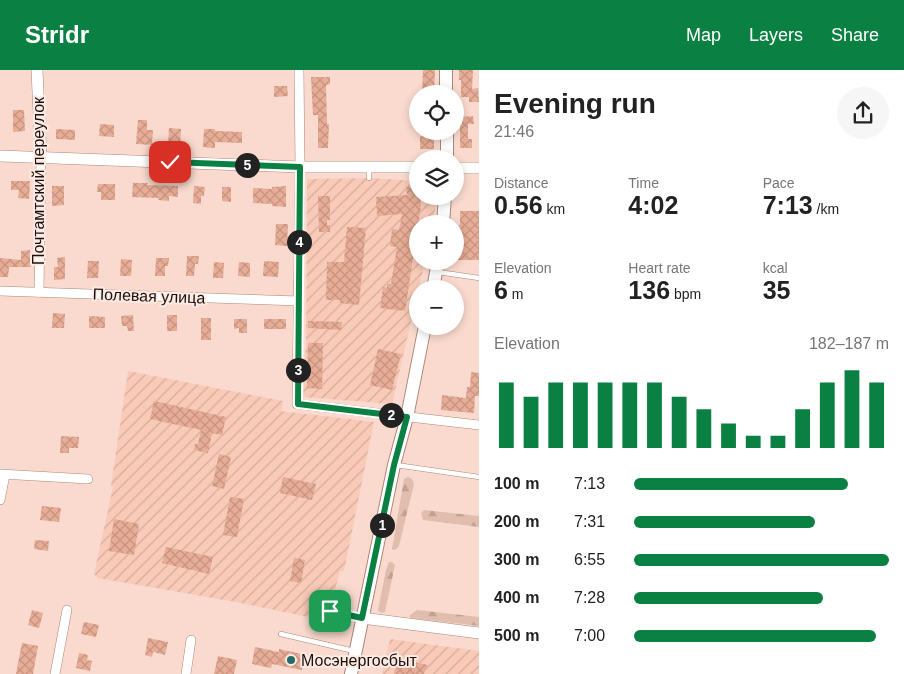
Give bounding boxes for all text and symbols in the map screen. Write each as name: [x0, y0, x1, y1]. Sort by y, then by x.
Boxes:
text: Stridr: [25, 21, 89, 48]
text: Map: [686, 25, 721, 45]
text: Layers: [749, 25, 803, 45]
text: Share: [831, 25, 879, 45]
map controls: [409, 85, 464, 335]
button: locate: [409, 85, 464, 140]
button: share: [837, 87, 889, 139]
text: Evening run: [494, 88, 656, 119]
street label: Почтамтский переулок: [30, 96, 47, 265]
text: 21:46: [494, 123, 534, 140]
pin: [149, 141, 191, 183]
icon: check: [156, 148, 184, 176]
button: layers: [409, 150, 464, 205]
pin: 5: [234, 152, 260, 178]
text: 5: [244, 157, 251, 173]
text: Distance: [494, 175, 548, 191]
text: Time: [628, 175, 659, 191]
text: Pace: [763, 175, 795, 191]
text: 0.56: [494, 191, 543, 219]
text: 4:02: [628, 191, 678, 219]
text: 7:13: [763, 191, 813, 219]
text: km: [543, 201, 565, 217]
text: /km: [813, 201, 839, 217]
button: +: [409, 215, 464, 270]
pin: 4: [286, 230, 312, 254]
text: 4: [296, 234, 303, 250]
text: Elevation: [494, 260, 552, 276]
text: Heart rate: [628, 260, 691, 276]
text: kcal: [763, 260, 788, 276]
text: 6: [494, 276, 508, 304]
text: 136: [628, 276, 670, 304]
text: 35: [763, 276, 790, 304]
button: −: [409, 280, 464, 335]
street label: Полевая улица: [92, 286, 206, 306]
text: m: [508, 286, 523, 302]
text: bpm: [670, 286, 701, 302]
text: Elevation: [494, 335, 560, 352]
text: 182–187 m: [809, 335, 889, 352]
pin: 3: [286, 358, 310, 382]
text: 3: [295, 362, 302, 378]
pin: 2: [378, 402, 404, 428]
text: 2: [388, 407, 395, 423]
text: 100 m: [494, 475, 539, 492]
text: 7:13: [574, 475, 605, 492]
pin: 1: [370, 512, 394, 538]
text: 200 m: [494, 513, 539, 530]
text: 7:31: [574, 513, 605, 530]
text: 1: [379, 517, 386, 533]
text: 300 m: [494, 551, 539, 568]
text: 6:55: [574, 551, 605, 568]
text: 400 m: [494, 589, 539, 606]
text: 7:28: [574, 589, 605, 606]
pin: [309, 590, 351, 632]
icon: arrive: [316, 597, 344, 625]
text: 500 m: [494, 627, 539, 644]
text: 7:00: [574, 627, 605, 644]
place label: Мосэнергосбыт: [301, 652, 417, 669]
marker: Мосэнергосбыт: [285, 654, 297, 666]

